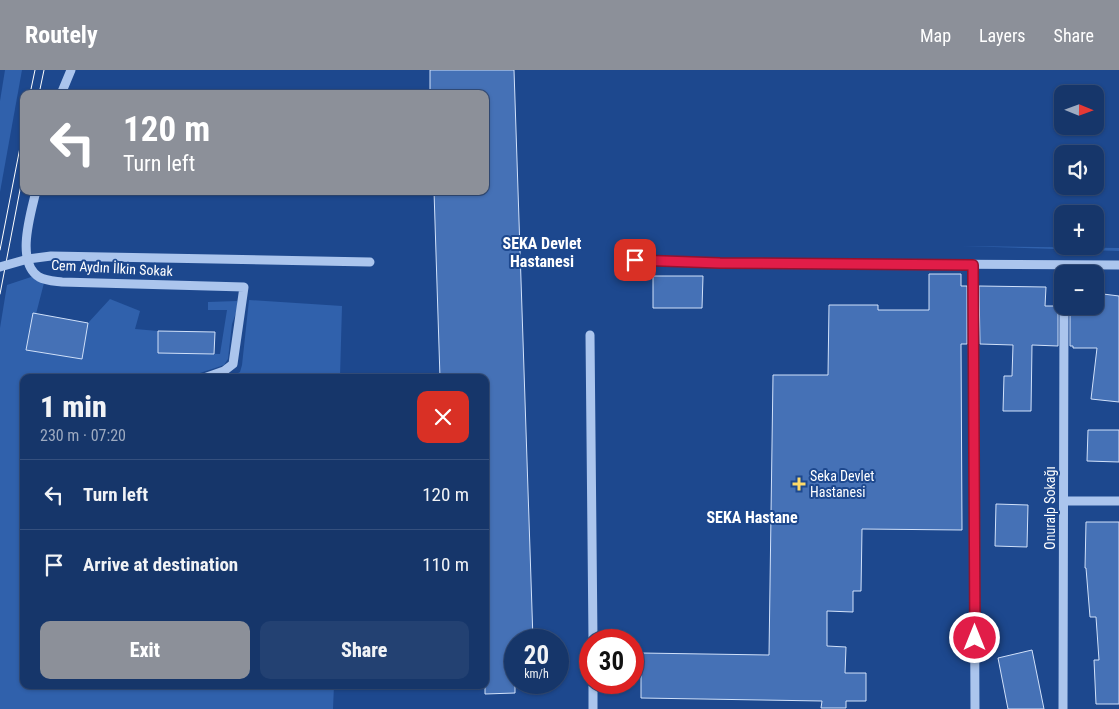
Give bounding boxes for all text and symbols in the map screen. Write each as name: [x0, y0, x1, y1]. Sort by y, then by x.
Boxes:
text: Routely: [25, 21, 98, 49]
text: Map: [920, 25, 951, 46]
text: Layers: [979, 25, 1026, 46]
text: Share: [1054, 25, 1094, 46]
north arrow: [1054, 85, 1104, 135]
map controls: [1054, 85, 1104, 315]
text: 120 m: [123, 109, 210, 150]
icon: left: [40, 110, 105, 175]
button: sound: [1054, 145, 1104, 195]
text: Turn left: [123, 151, 195, 176]
button: +: [1054, 205, 1104, 255]
district label: SEKA Devlet Hastanesi: [503, 234, 582, 271]
pin: [614, 239, 656, 281]
icon: arrive: [621, 246, 649, 274]
street label: Cem Aydın İlkin Sokak: [51, 257, 174, 279]
button: −: [1054, 265, 1104, 315]
text: 1 min: [40, 389, 107, 424]
button: close: [417, 391, 469, 443]
text: 230 m · 07:20: [40, 426, 126, 445]
street label: Onuralp Sokağı: [1042, 466, 1058, 550]
place label: Seka Devlet Hastanesi: [810, 468, 874, 500]
marker: Seka Devlet Hastanesi: [792, 477, 806, 491]
icon: left: [40, 481, 68, 509]
text: Turn left: [83, 483, 148, 506]
text: 120 m: [422, 483, 469, 506]
district label: SEKA Hastane: [706, 508, 798, 527]
icon: arrive: [40, 551, 68, 579]
text: Arrive at destination: [83, 553, 238, 576]
text: 110 m: [422, 553, 469, 576]
position arrow: [948, 611, 1000, 663]
button: Exit: [40, 621, 250, 679]
button: Share: [260, 621, 469, 679]
speed limit sign: 30: [579, 629, 644, 694]
text: 20: [524, 641, 549, 670]
text: km/h: [524, 667, 549, 681]

